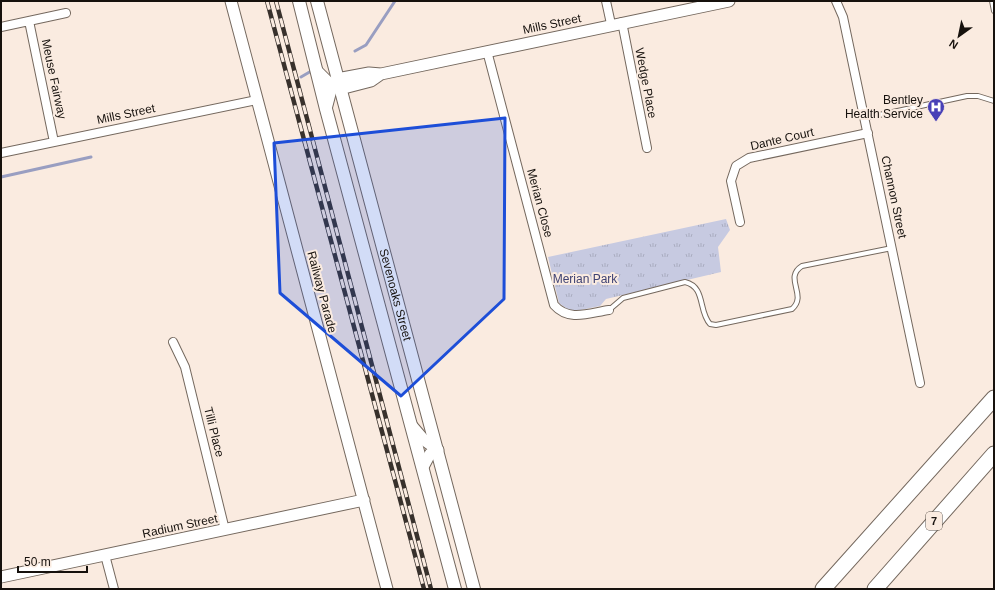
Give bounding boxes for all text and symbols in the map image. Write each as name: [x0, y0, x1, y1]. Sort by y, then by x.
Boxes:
street label: Mills Street: [522, 11, 583, 37]
north arrow: [939, 16, 979, 56]
text: N: [947, 37, 960, 52]
street label: Meuse Fairway: [39, 38, 69, 120]
street label: Wedge Place: [632, 47, 660, 120]
place label: Bentley Health Service: [845, 93, 923, 121]
hospital icon: Bentley Health Service: [926, 97, 946, 122]
street label: Mills Street: [96, 101, 157, 127]
street label: Dante Court: [749, 125, 816, 153]
street label: Channon Street: [878, 154, 910, 240]
street label: Merian Close: [524, 167, 556, 239]
street label: Sevenoaks Street: [376, 247, 415, 343]
street label: Railway Parade: [304, 250, 340, 335]
park label: Merian Park: [553, 272, 618, 286]
street label: Tilli Place: [201, 406, 227, 459]
street label: Radium Street: [141, 511, 220, 541]
road number: 7: [926, 512, 942, 530]
scale bar: [18, 548, 87, 574]
text: 50 m: [24, 555, 51, 569]

